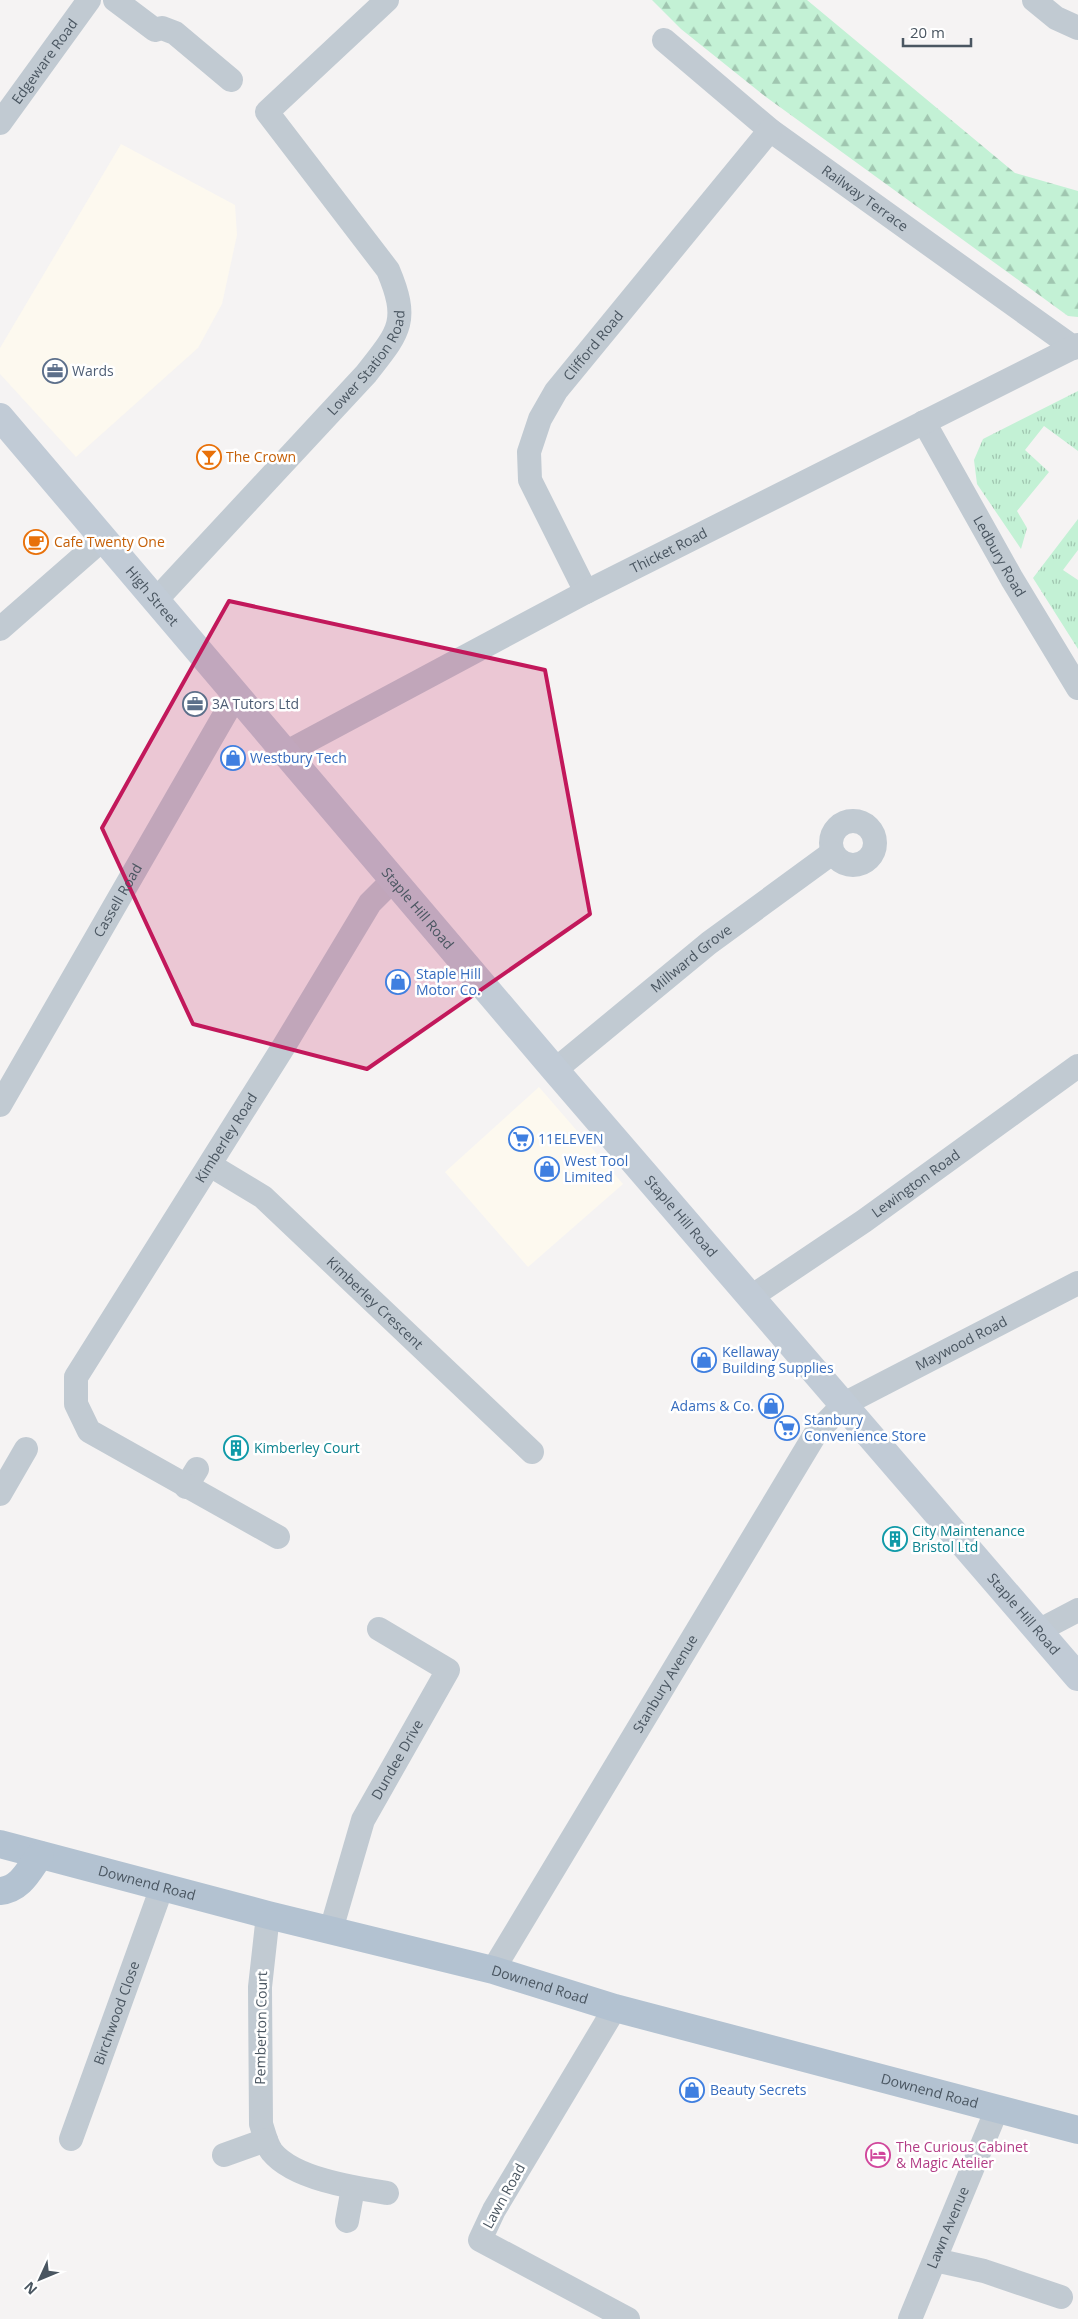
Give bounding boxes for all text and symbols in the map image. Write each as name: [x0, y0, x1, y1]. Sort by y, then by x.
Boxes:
street label: Edgeware Road: [7, 15, 81, 108]
scale bar: [903, 15, 970, 47]
text: 20 m: [910, 22, 945, 42]
street label: Railway Terrace: [818, 160, 913, 235]
street label: Clifford Road: [559, 306, 627, 384]
street label: Lower Station Road: [323, 310, 409, 419]
office icon: Wards: [42, 358, 68, 384]
place label: Wards: [72, 361, 114, 380]
bar icon: The Crown: [196, 444, 222, 470]
place label: The Crown: [226, 447, 296, 466]
street label: Ledbury Road: [969, 512, 1031, 600]
street label: Thicket Road: [627, 523, 710, 577]
cafe icon: Cafe Twenty One: [23, 529, 49, 555]
place label: Cafe Twenty One: [54, 532, 165, 551]
street label: High Street: [122, 562, 183, 630]
office icon: 3A Tutors Ltd: [182, 691, 208, 717]
place label: 3A Tutors Ltd: [212, 694, 299, 713]
shop icon: Westbury Tech: [220, 745, 246, 771]
place label: Westbury Tech: [250, 748, 347, 767]
street label: Cassell Road: [89, 860, 146, 940]
street label: Staple Hill Road: [378, 863, 458, 953]
street label: Millward Grove: [646, 920, 735, 996]
place label: Staple Hill Motor Co.: [416, 964, 481, 999]
shop icon: Staple Hill Motor Co.: [385, 969, 411, 995]
street label: Kimberley Road: [190, 1089, 261, 1186]
supermarket icon: 11ELEVEN: [508, 1126, 534, 1152]
place label: 11ELEVEN: [538, 1129, 604, 1148]
street label: Lewington Road: [867, 1145, 963, 1222]
place label: West Tool Limited: [564, 1151, 628, 1186]
shop icon: West Tool Limited: [534, 1156, 560, 1182]
street label: Staple Hill Road: [641, 1171, 722, 1261]
street label: Kimberley Crescent: [323, 1252, 428, 1353]
street label: Maywood Road: [912, 1311, 1010, 1374]
place label: Kellaway Building Supplies: [722, 1342, 834, 1377]
shop icon: Kellaway Building Supplies: [691, 1347, 717, 1373]
shop icon: Adams & Co.: [758, 1393, 784, 1419]
place label: Adams & Co.: [671, 1396, 754, 1415]
place label: Stanbury Convenience Store: [804, 1410, 926, 1445]
supermarket icon: Stanbury Convenience Store: [774, 1415, 800, 1441]
building icon: Kimberley Court: [223, 1435, 249, 1461]
place label: Kimberley Court: [254, 1438, 360, 1457]
place label: City Maintenance Bristol Ltd: [912, 1521, 1025, 1556]
building icon: City Maintenance Bristol Ltd: [882, 1526, 908, 1552]
street label: Staple Hill Road: [984, 1569, 1065, 1659]
street label: Stanbury Avenue: [628, 1631, 702, 1736]
street label: Dundee Drive: [366, 1716, 427, 1803]
street label: Downend Road: [96, 1860, 198, 1904]
street label: Birchwood Close: [89, 1958, 144, 2067]
street label: Downend Road: [489, 1960, 591, 2008]
street label: Pemberton Court: [250, 1971, 271, 2085]
street label: Downend Road: [879, 2068, 981, 2112]
shop icon: Beauty Secrets: [679, 2077, 705, 2103]
place label: Beauty Secrets: [710, 2080, 807, 2099]
place label: The Curious Cabinet & Magic Atelier: [896, 2137, 1028, 2172]
hotel icon: The Curious Cabinet & Magic Atelier: [865, 2142, 891, 2168]
street label: Lawn Road: [478, 2160, 529, 2232]
street label: Lawn Avenue: [922, 2183, 973, 2271]
north arrow: [15, 2254, 65, 2304]
text: N: [19, 2278, 41, 2299]

